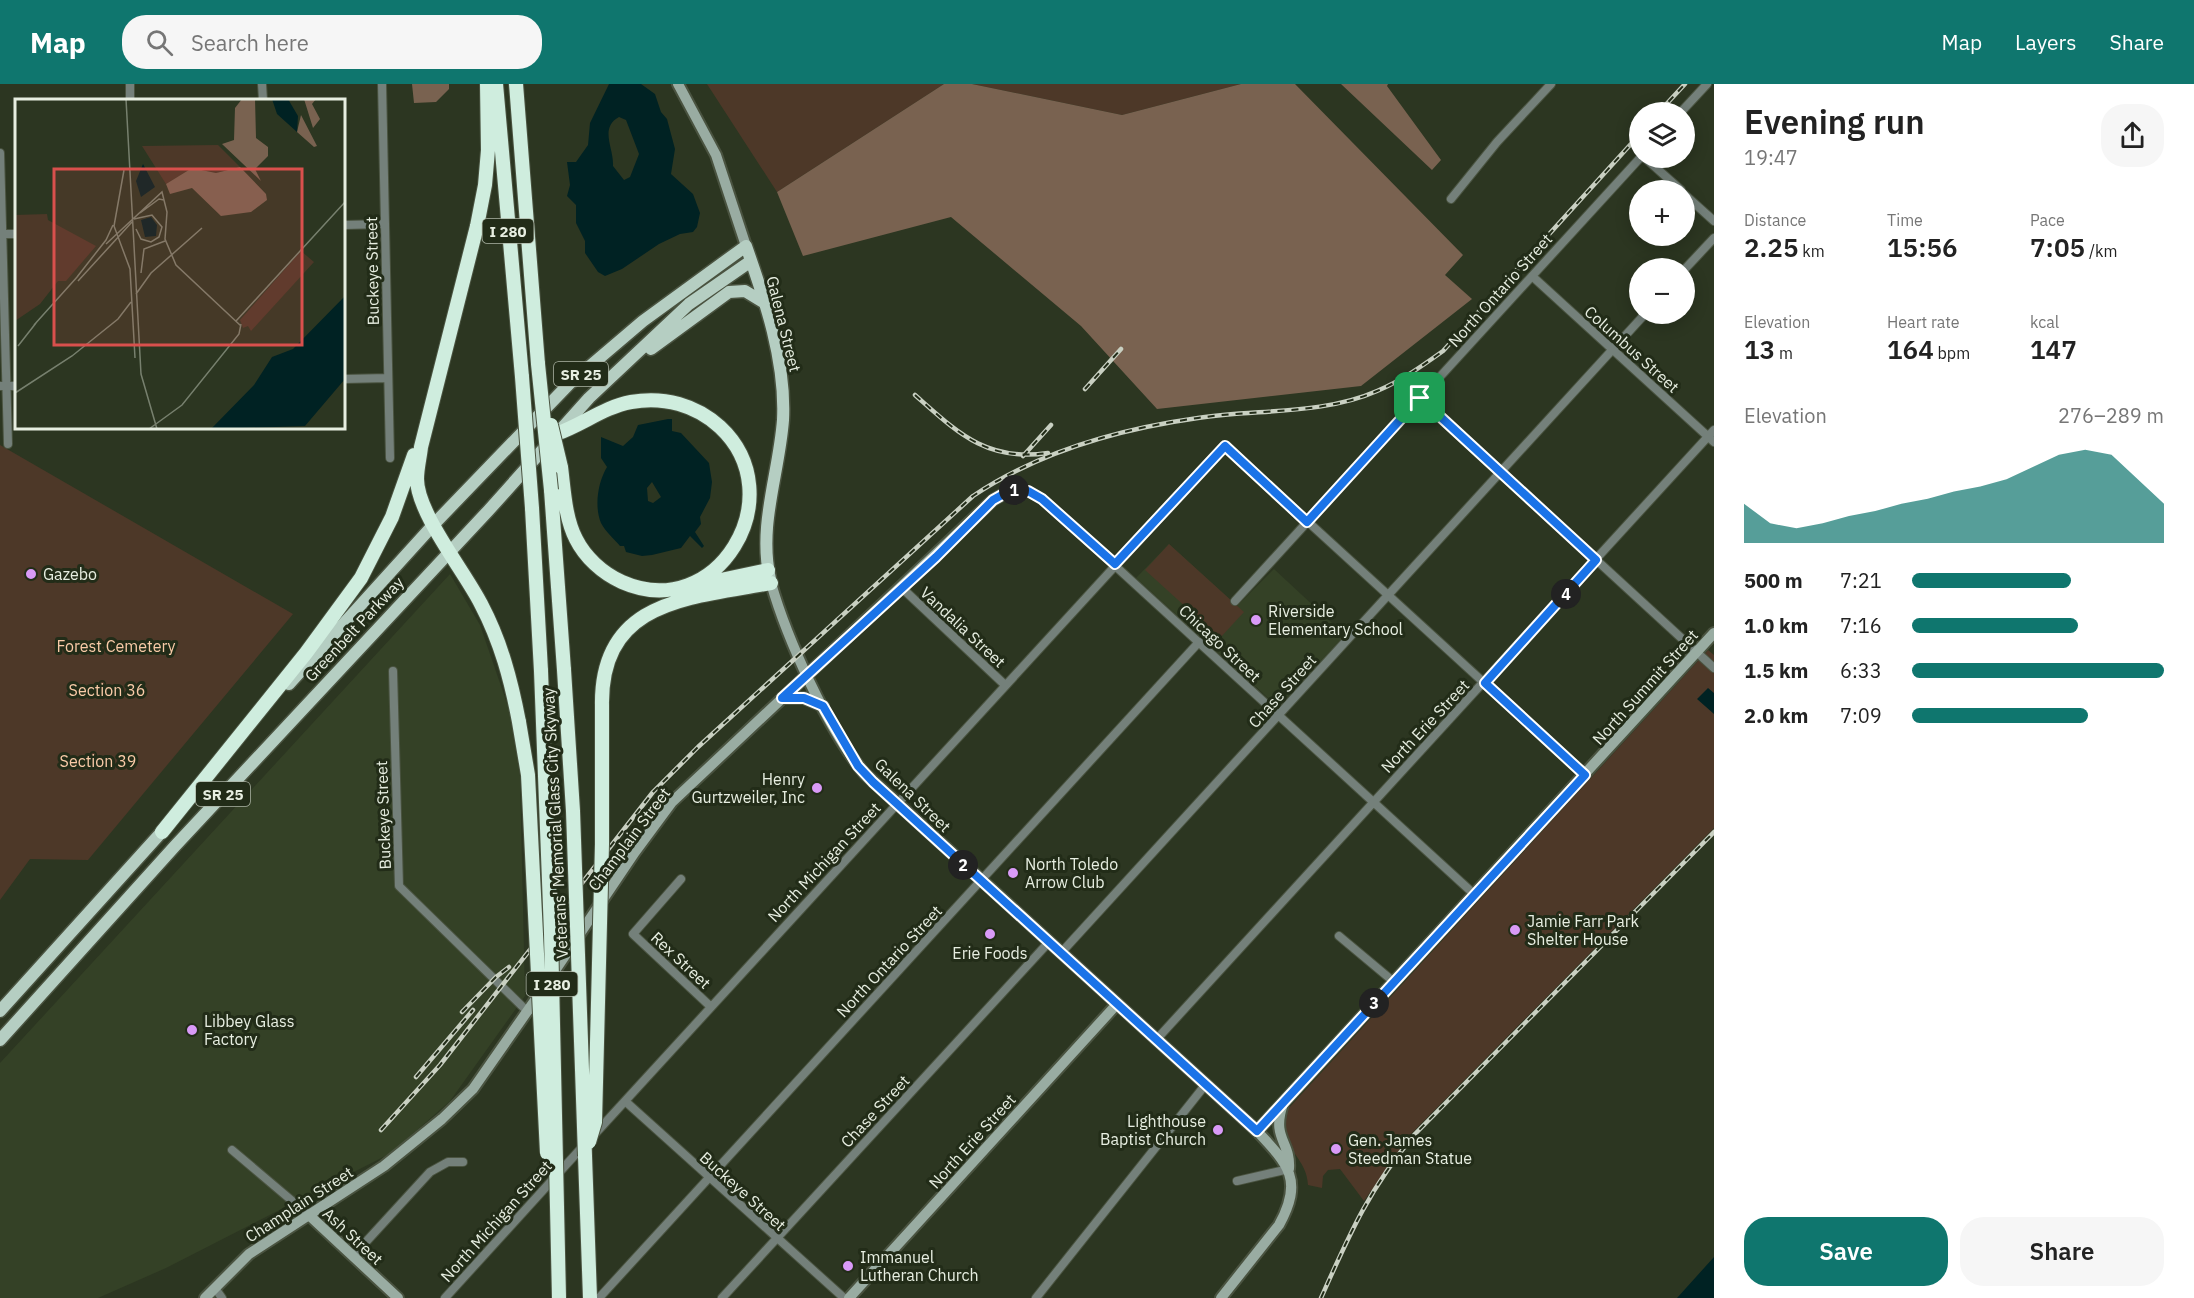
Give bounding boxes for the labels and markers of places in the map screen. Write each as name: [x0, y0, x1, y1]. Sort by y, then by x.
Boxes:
pin: [1394, 372, 1445, 423]
pin: 1: [999, 475, 1029, 505]
place label: Gazebo: [43, 564, 97, 584]
marker: Gazebo: [24, 567, 38, 581]
pin: 4: [1551, 579, 1581, 609]
place label: Riverside Elementary School: [1268, 601, 1403, 639]
marker: Riverside Elementary School: [1249, 613, 1263, 627]
place label: Henry Gurtzweiler, Inc: [691, 769, 805, 807]
marker: Henry Gurtzweiler, Inc: [810, 781, 824, 795]
pin: 2: [948, 850, 978, 880]
place label: North Toledo Arrow Club: [1025, 854, 1118, 892]
marker: North Toledo Arrow Club: [1006, 866, 1020, 880]
place label: Jamie Farr Park Shelter House: [1527, 911, 1640, 949]
marker: Jamie Farr Park Shelter House: [1508, 923, 1522, 937]
marker: Erie Foods: [983, 927, 997, 941]
place label: Erie Foods: [952, 943, 1028, 963]
pin: 3: [1359, 988, 1389, 1018]
place label: Libbey Glass Factory: [204, 1011, 295, 1049]
marker: Libbey Glass Factory: [185, 1023, 199, 1037]
place label: Lighthouse Baptist Church: [1100, 1111, 1206, 1149]
marker: Lighthouse Baptist Church: [1211, 1123, 1225, 1137]
place label: Gen. James Steedman Statue: [1348, 1130, 1472, 1168]
marker: Gen. James Steedman Statue: [1329, 1142, 1343, 1156]
place label: Immanuel Lutheran Church: [860, 1247, 979, 1285]
marker: Immanuel Lutheran Church: [841, 1259, 855, 1273]

